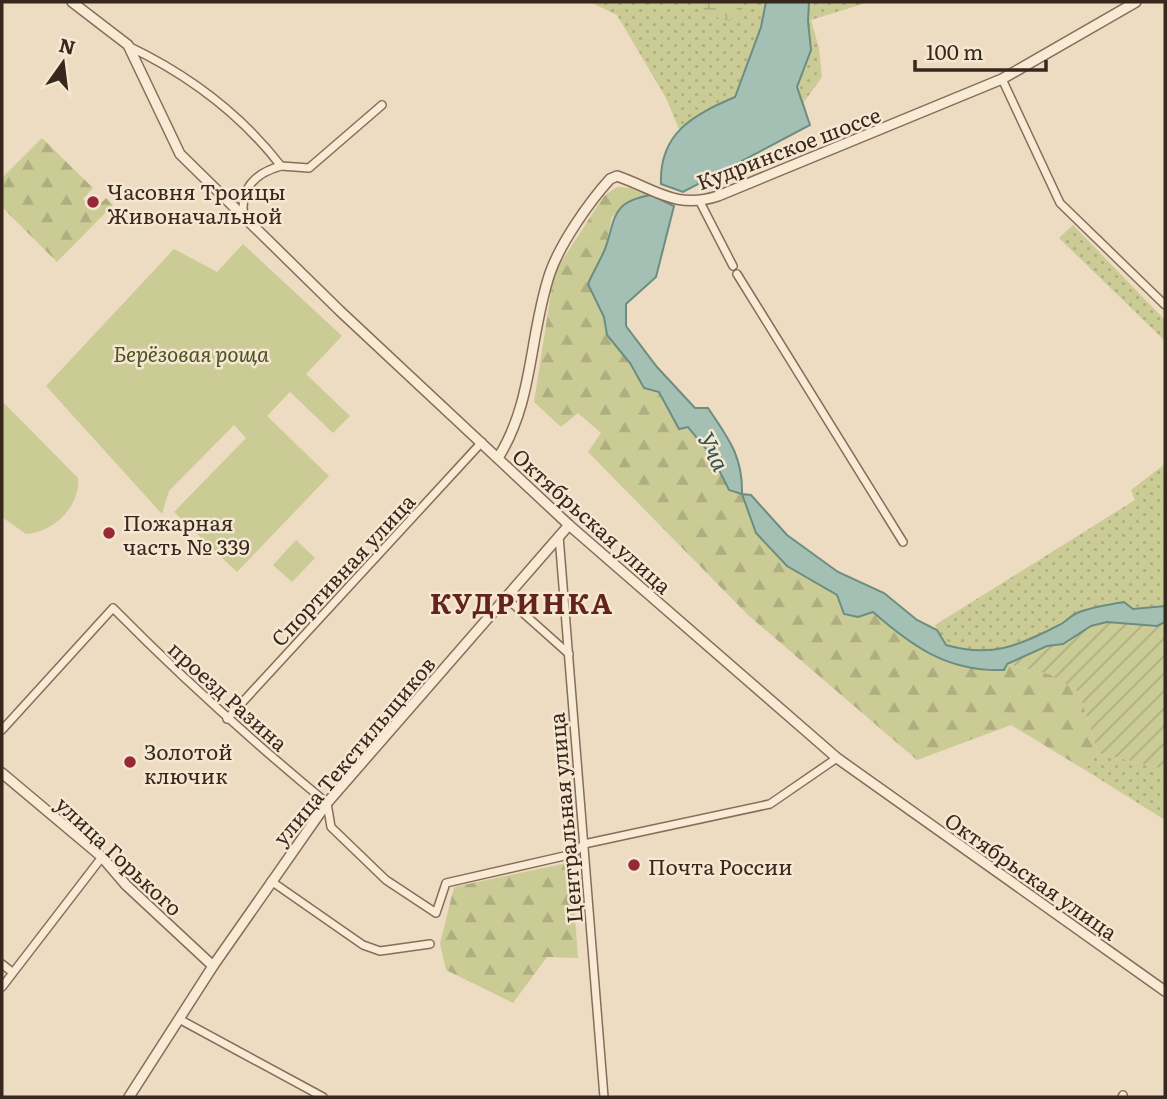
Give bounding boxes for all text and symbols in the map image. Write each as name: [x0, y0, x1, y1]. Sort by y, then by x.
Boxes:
north arrow: [28, 28, 98, 98]
scale bar: [915, 28, 1046, 72]
text: N: [56, 30, 79, 61]
text: 100 m: [926, 35, 983, 66]
street label: Кудринское шоссе: [692, 98, 885, 196]
place label: Часовня Троицы Живоначальной: [107, 175, 286, 230]
marker: Часовня Троицы Живоначальной: [85, 194, 101, 210]
park label: Берёзовая роща: [113, 337, 269, 368]
water label: Уча: [691, 426, 739, 476]
street label: Октябрьская улица: [507, 440, 680, 600]
street label: Спортивная улица: [263, 485, 422, 652]
place label: Пожарная часть № 339: [123, 506, 250, 561]
marker: Пожарная часть № 339: [101, 525, 117, 541]
district label: КУДРИНКА: [430, 581, 614, 623]
street label: проезд Разина: [162, 633, 296, 758]
street label: улица Текстильщиков: [264, 649, 442, 851]
street label: Центральная улица: [539, 711, 589, 925]
place label: Золотой ключик: [144, 735, 233, 790]
marker: Золотой ключик: [122, 754, 138, 770]
street label: улица Горького: [50, 788, 190, 922]
street label: Октябрьская улица: [939, 804, 1125, 947]
place label: Почта России: [648, 850, 793, 881]
marker: Почта России: [626, 857, 642, 873]

